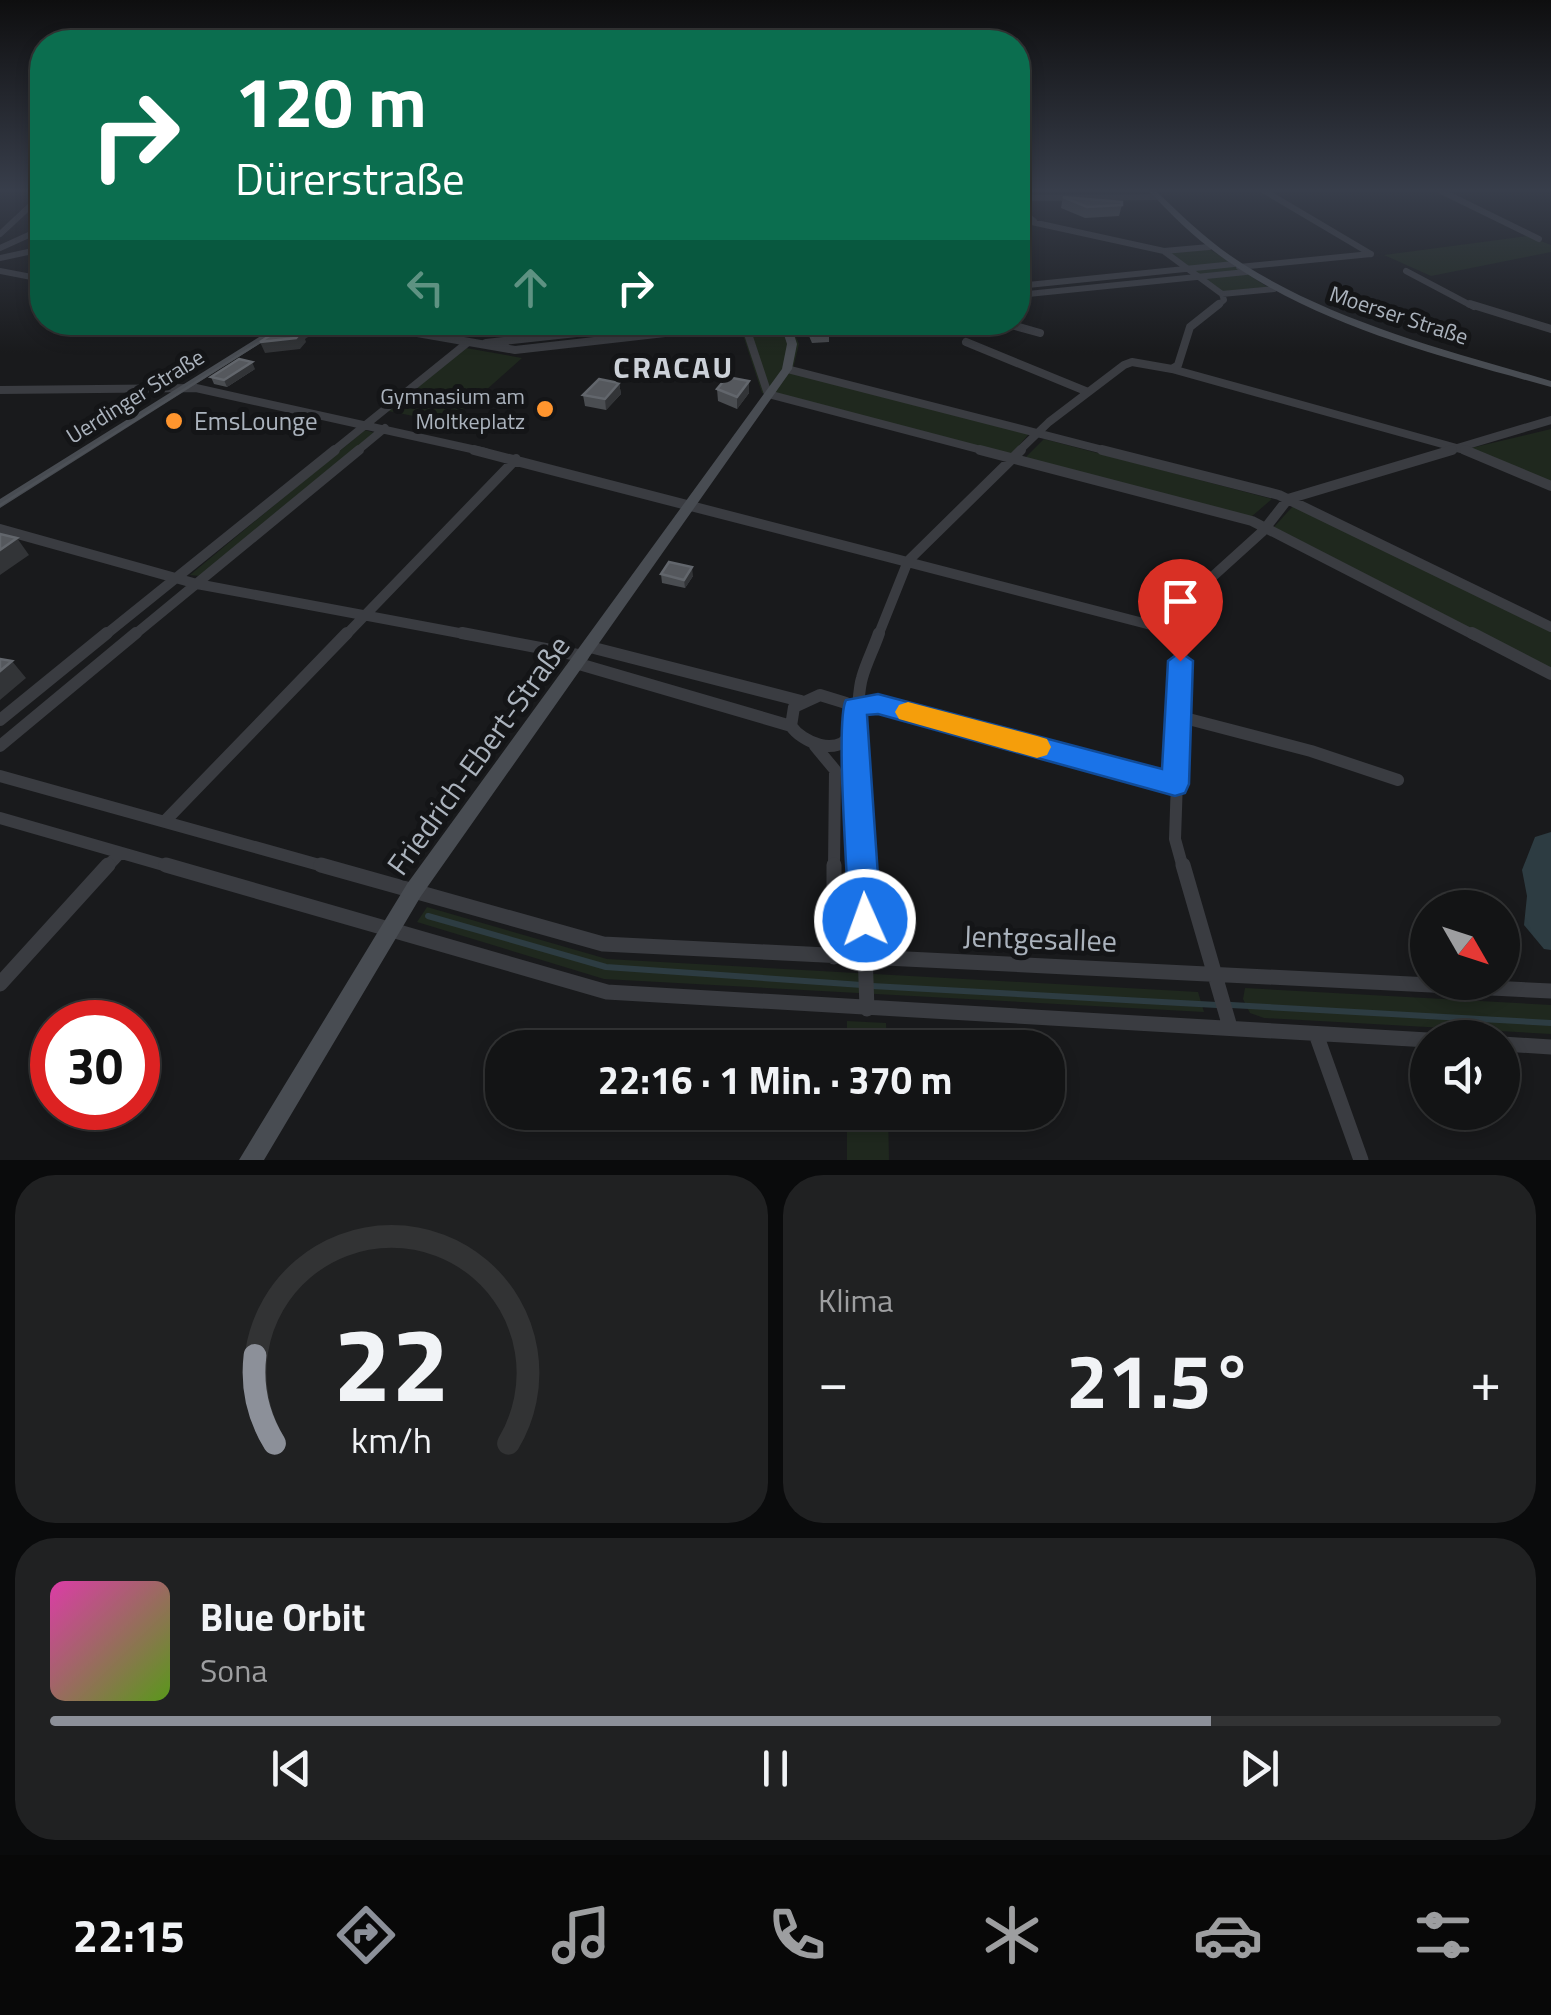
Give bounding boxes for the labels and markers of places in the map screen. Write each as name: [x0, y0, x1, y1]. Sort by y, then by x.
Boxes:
place label: Gymnasium am Moltkeplatz: [380, 379, 525, 438]
marker: Gymnasium am Moltkeplatz: [534, 398, 556, 420]
place label: EmsLounge: [194, 402, 318, 440]
marker: EmsLounge: [163, 410, 185, 432]
pin: [1138, 559, 1223, 662]

